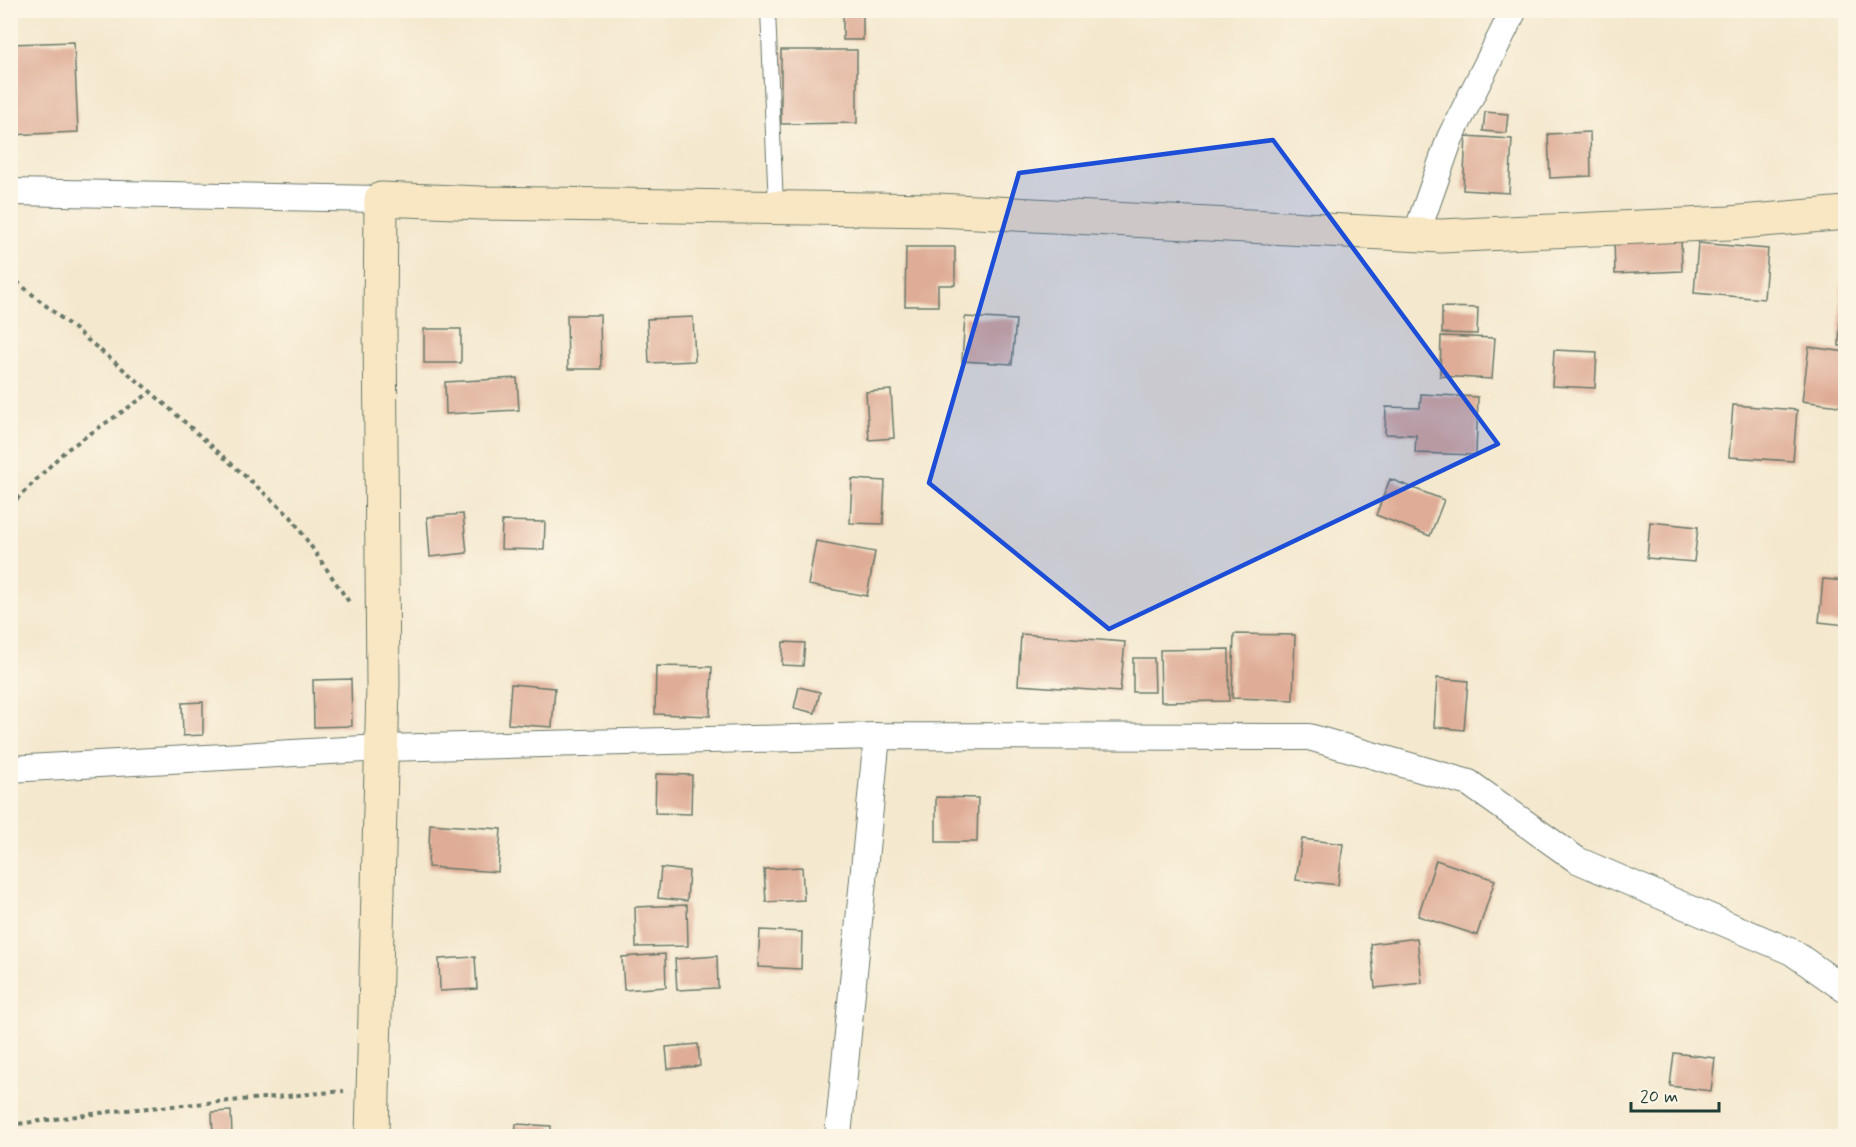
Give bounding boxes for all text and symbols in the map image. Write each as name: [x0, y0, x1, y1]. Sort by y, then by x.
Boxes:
scale bar: [1631, 1075, 1720, 1113]
text: 20 m: [1640, 1085, 1678, 1109]

